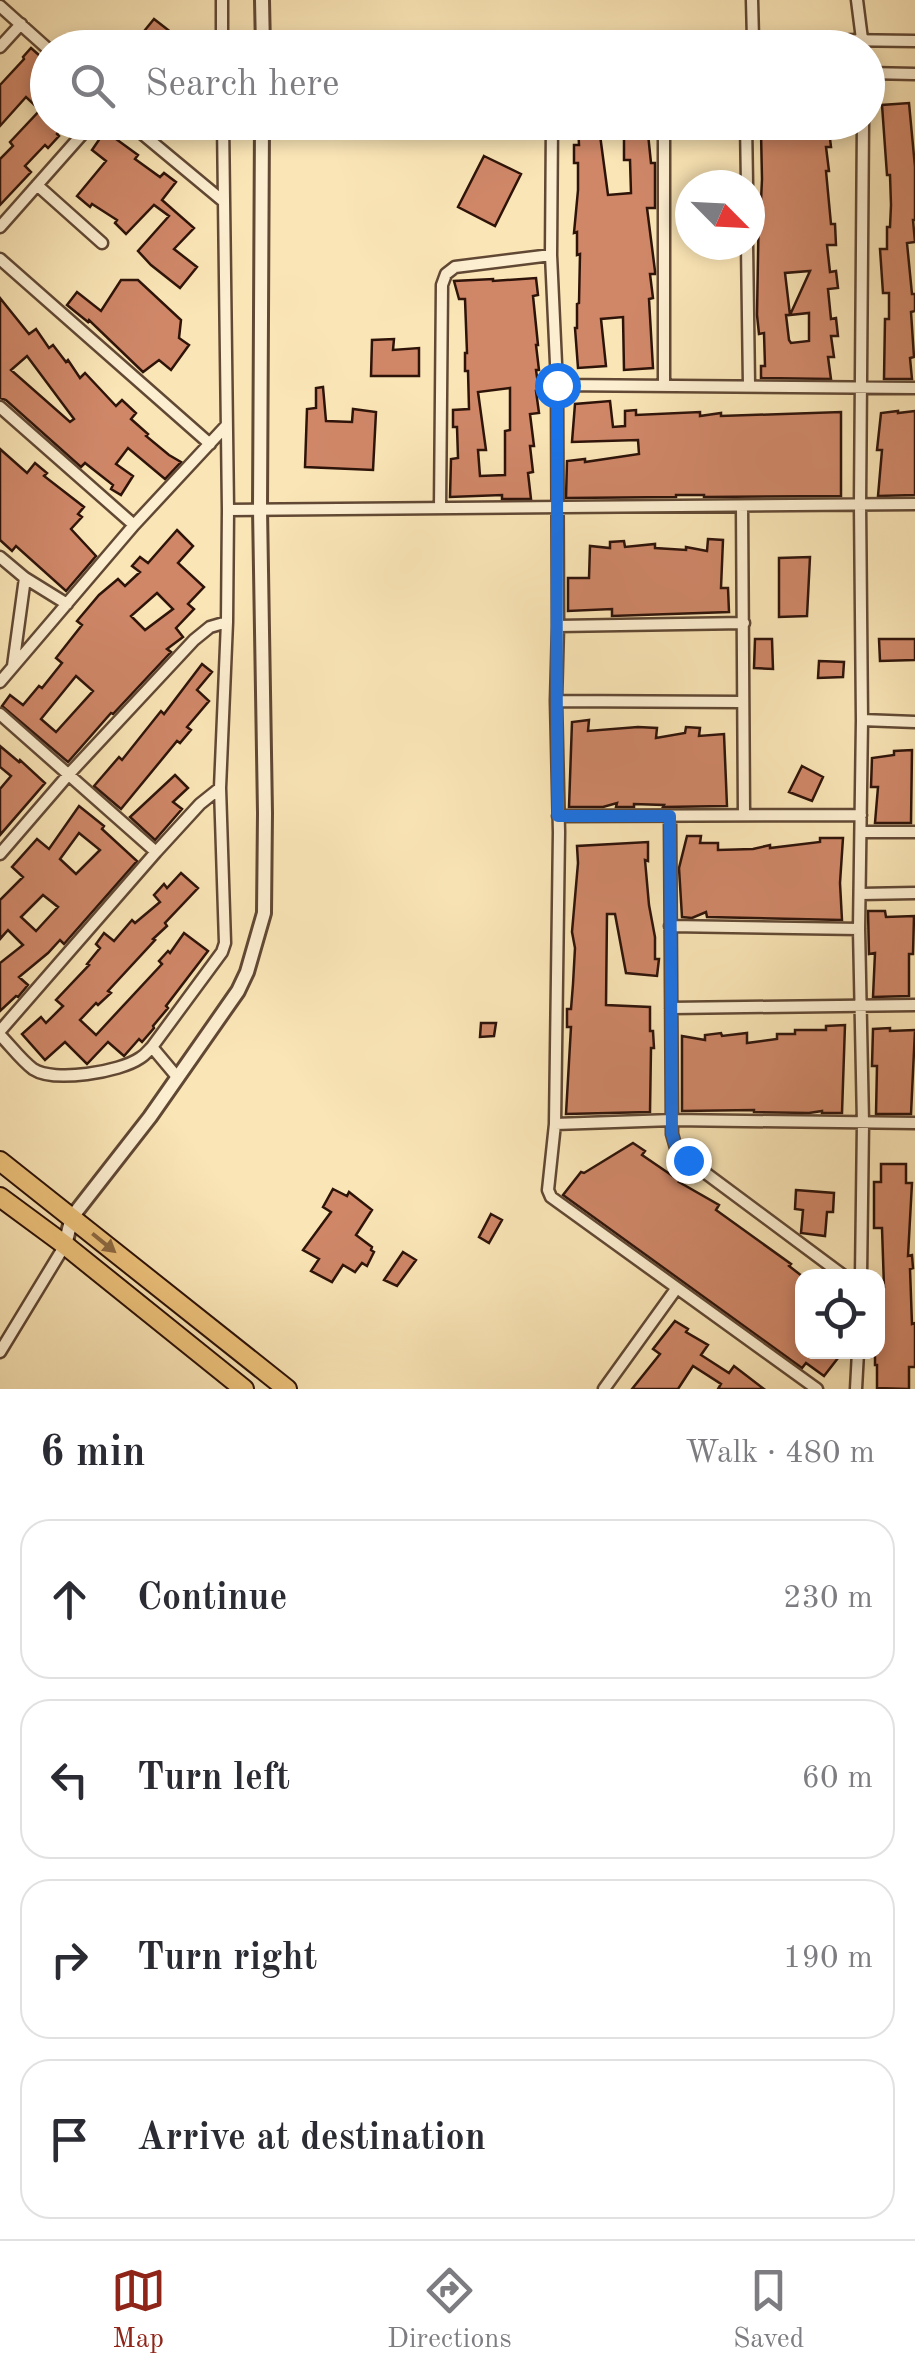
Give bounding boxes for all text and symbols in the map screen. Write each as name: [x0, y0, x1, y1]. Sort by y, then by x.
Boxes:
search box: [30, 30, 885, 140]
icon: search: [65, 58, 120, 113]
text: Search here: [145, 66, 340, 104]
north arrow: [675, 170, 765, 260]
route start: [535, 363, 581, 409]
route end: [666, 1138, 712, 1184]
one-way arrow: [91, 1232, 117, 1253]
map controls: [795, 1269, 885, 1359]
button: locate: [795, 1269, 885, 1359]
text: 6 min: [40, 1433, 146, 1475]
text: Walk · 480 m: [685, 1438, 875, 1470]
icon: ahead: [42, 1572, 97, 1627]
text: Continue: [137, 1580, 287, 1618]
text: 230 m: [783, 1583, 873, 1615]
icon: left: [42, 1752, 97, 1807]
text: Turn left: [137, 1760, 290, 1798]
text: 60 m: [802, 1763, 873, 1795]
icon: right: [42, 1932, 97, 1987]
text: Turn right: [137, 1940, 317, 1978]
text: 190 m: [783, 1943, 873, 1975]
icon: arrive: [42, 2112, 97, 2167]
text: Arrive at destination: [137, 2120, 486, 2158]
tab: Map: [111, 2263, 166, 2358]
tab: Directions: [387, 2263, 512, 2358]
tab: Saved: [733, 2263, 804, 2358]

